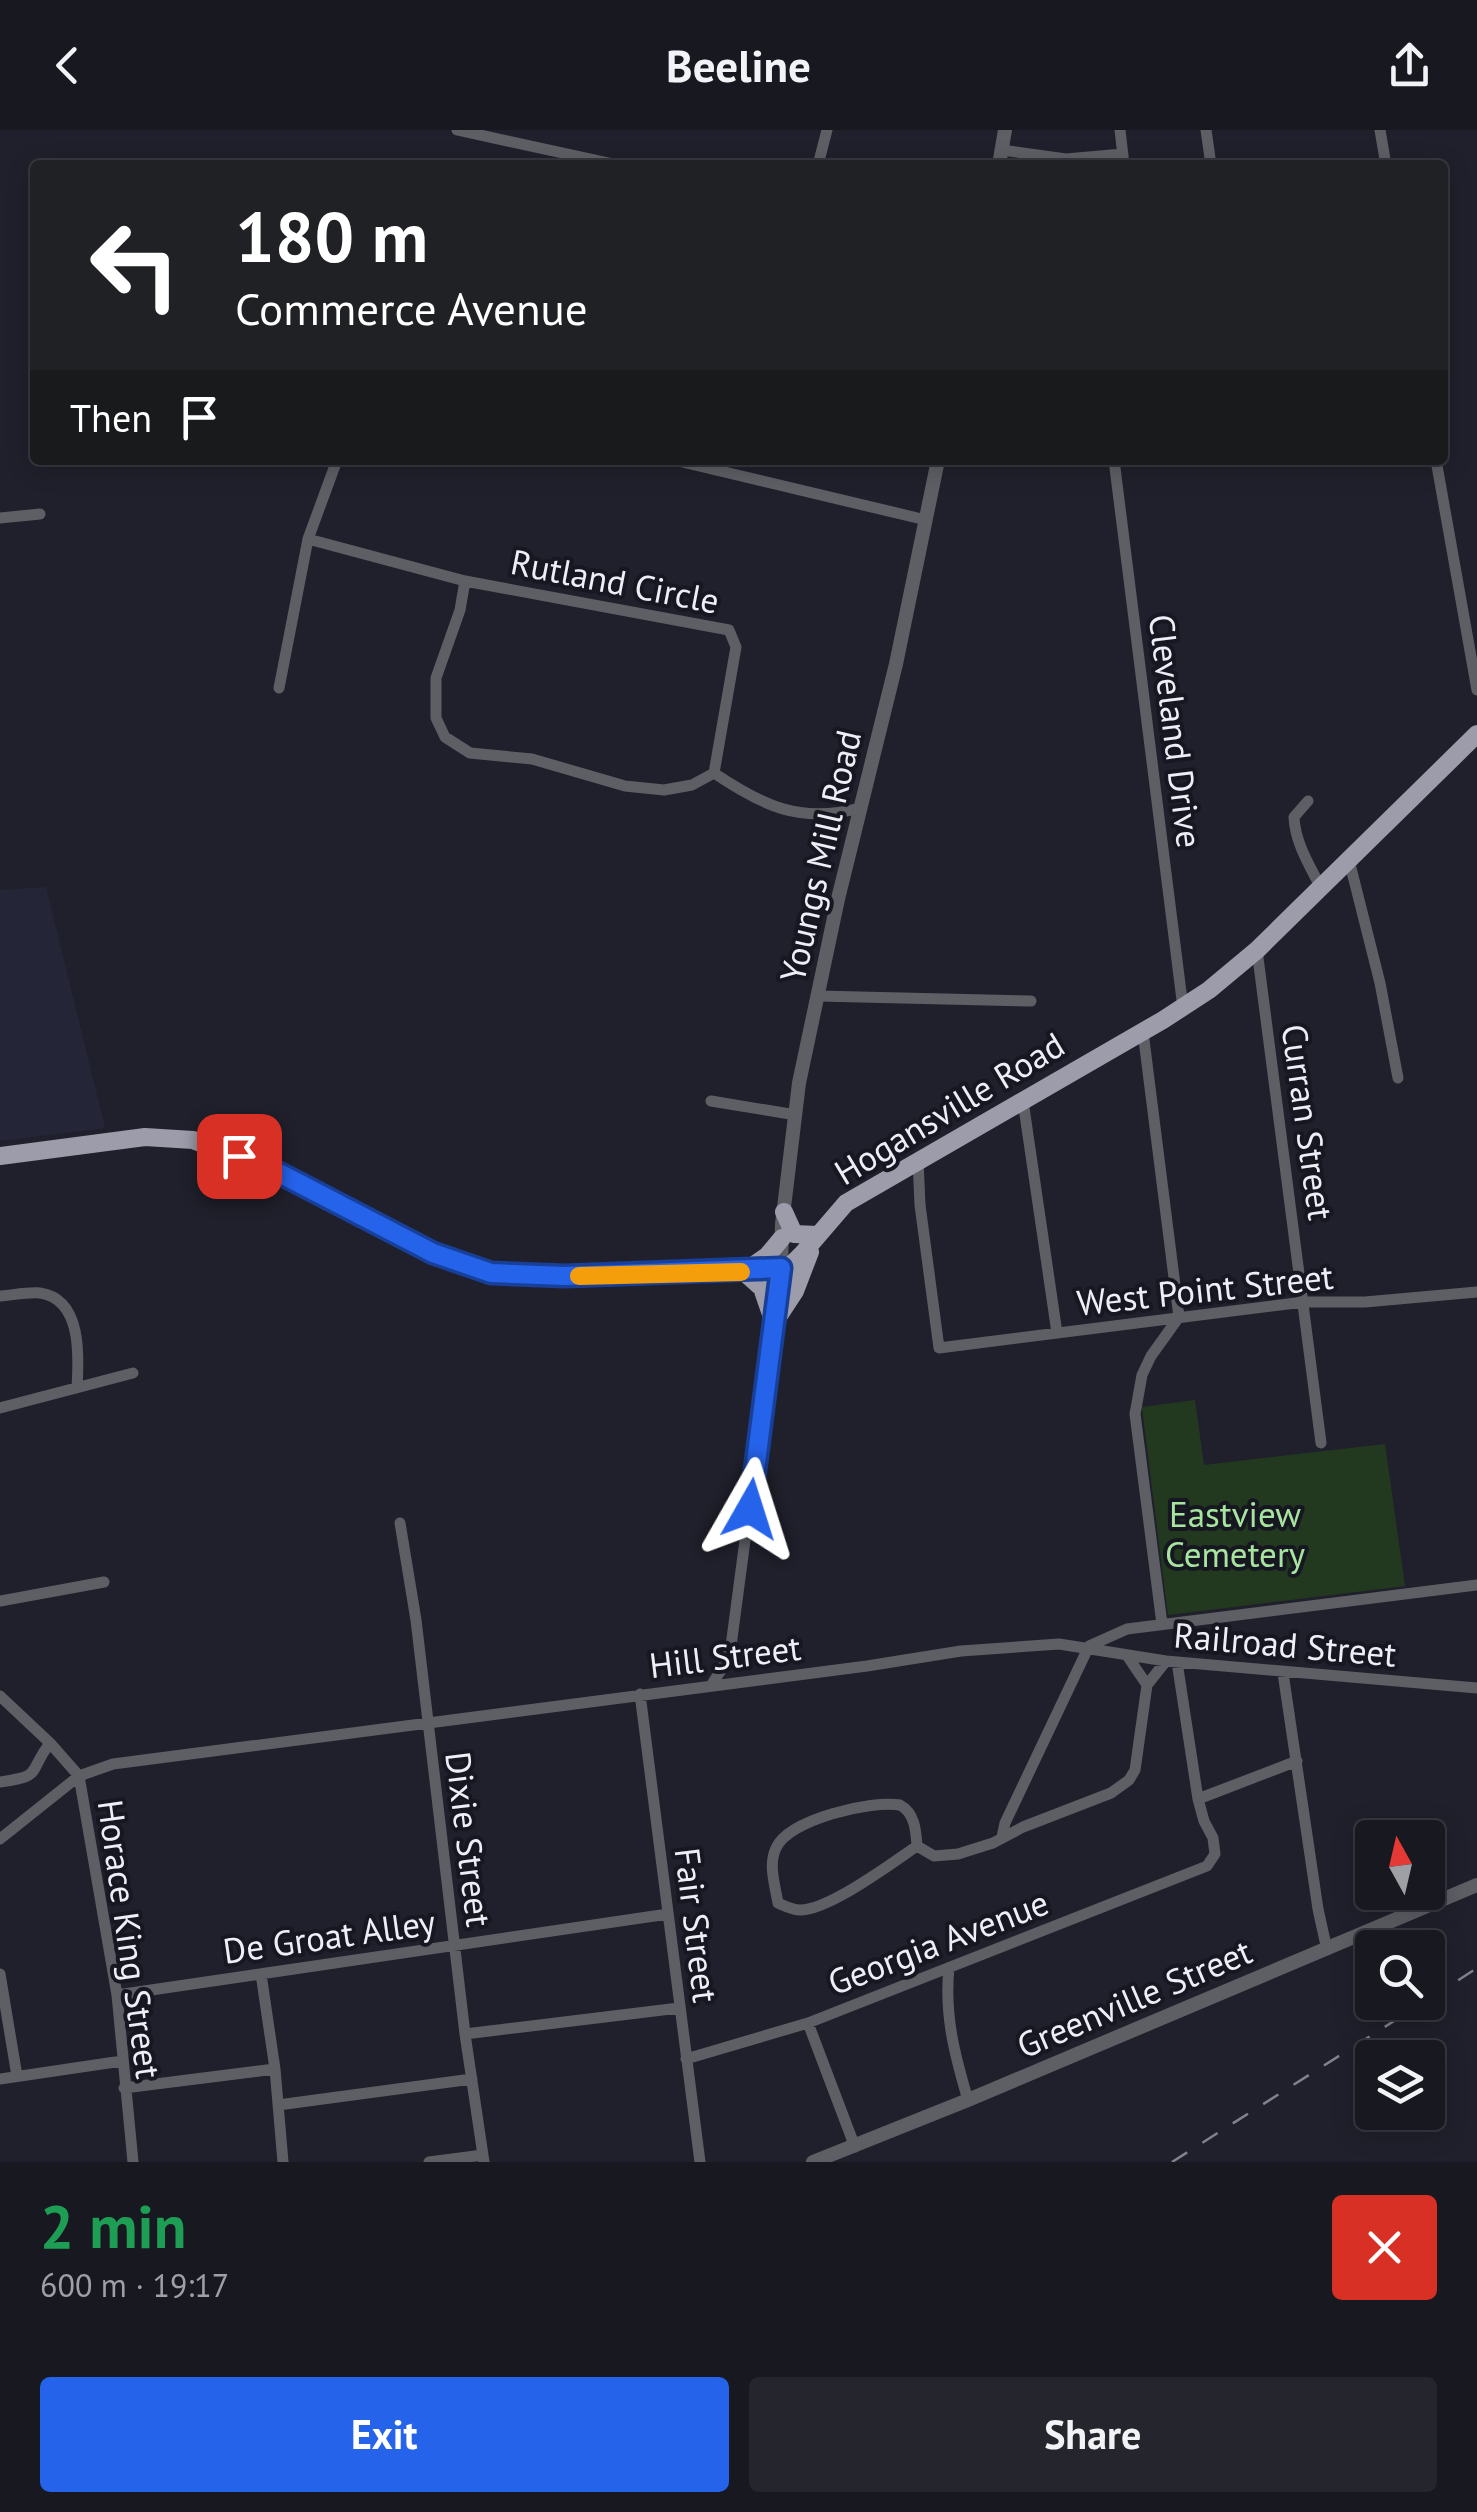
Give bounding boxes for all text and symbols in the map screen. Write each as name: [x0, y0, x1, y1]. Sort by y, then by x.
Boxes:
text: Beeline: [666, 36, 811, 94]
icon: back: [40, 38, 95, 93]
icon: share: [1382, 38, 1437, 93]
text: 180 m: [235, 191, 428, 281]
icon: left: [70, 200, 200, 330]
text: Commerce Avenue: [235, 279, 588, 337]
icon: arrive: [172, 390, 227, 445]
text: Then: [70, 393, 152, 442]
street label: Rutland Circle: [507, 538, 723, 624]
street label: Cleveland Drive: [1139, 612, 1213, 850]
street label: Youngs Mill Road: [769, 726, 871, 986]
street label: Hogansville Road: [826, 1021, 1072, 1195]
street label: Curran Street: [1271, 1021, 1345, 1223]
pin: [197, 1114, 282, 1199]
icon: arrive: [212, 1129, 267, 1184]
street label: West Point Street: [1075, 1253, 1336, 1325]
position arrow: [698, 1457, 802, 1561]
park label: Eastview Cemetery: [1165, 1491, 1305, 1577]
street label: Railroad Street: [1172, 1611, 1398, 1677]
street label: Hill Street: [647, 1624, 803, 1688]
street label: Dixie Street: [435, 1749, 503, 1929]
street label: Horace King Street: [88, 1797, 172, 2081]
north arrow: [1355, 1820, 1445, 1910]
map controls: [1355, 1820, 1445, 2130]
street label: Fair Street: [665, 1845, 729, 2005]
street label: Georgia Avenue: [821, 1879, 1055, 2005]
street label: De Groat Alley: [220, 1898, 438, 1974]
street label: Greenville Street: [1010, 1928, 1259, 2068]
button: search: [1355, 1930, 1445, 2020]
button: layers: [1355, 2040, 1445, 2130]
text: 2 min: [40, 2187, 186, 2265]
button: close: [1332, 2195, 1437, 2300]
text: 600 m · 19:17: [40, 2264, 229, 2306]
button: Exit: [40, 2377, 729, 2492]
button: Share: [749, 2377, 1437, 2492]

